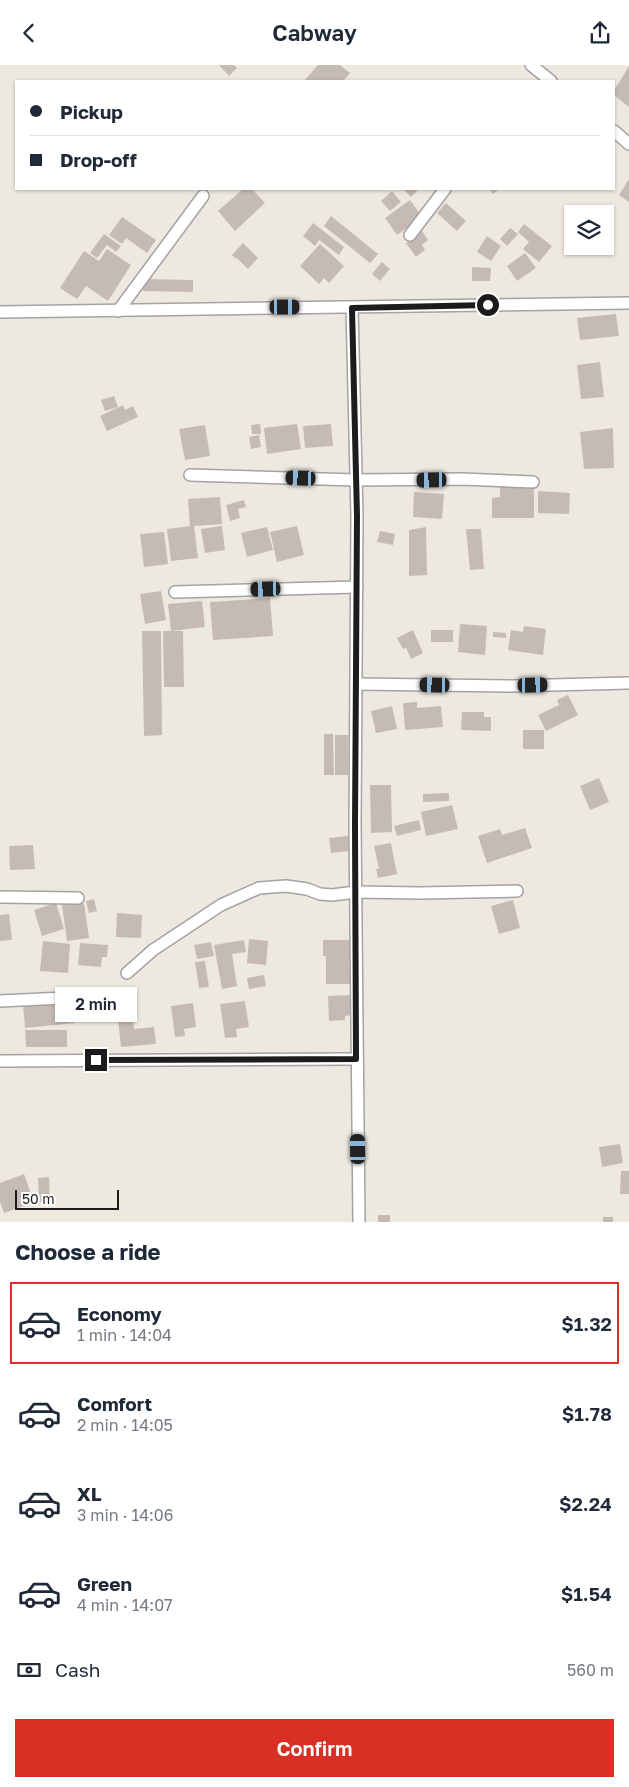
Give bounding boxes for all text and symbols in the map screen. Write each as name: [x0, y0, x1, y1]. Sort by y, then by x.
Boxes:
icon: back: [15, 19, 43, 47]
text: Cabway: [272, 19, 357, 46]
icon: share: [586, 19, 614, 47]
text: Pickup: [60, 100, 123, 123]
text: Drop-off: [60, 148, 137, 171]
map controls: [564, 205, 614, 255]
button: layers: [564, 205, 614, 255]
route start: [477, 294, 499, 316]
car: [270, 300, 300, 315]
car: [285, 470, 316, 486]
car: [416, 472, 447, 488]
car: [250, 581, 281, 597]
car: [419, 677, 450, 693]
car: [517, 677, 548, 693]
callout: 2 min: [55, 987, 137, 1023]
text: 2 min: [75, 994, 117, 1014]
route end: [85, 1049, 107, 1071]
car: [350, 1134, 365, 1164]
scale bar: [15, 1187, 119, 1210]
text: 50 m: [22, 1190, 55, 1207]
text: Choose a ride: [15, 1238, 161, 1265]
icon: car: [17, 1301, 62, 1346]
text: Economy: [77, 1302, 162, 1325]
text: $1.32: [561, 1312, 612, 1335]
text: 1 min · 14:04: [77, 1325, 172, 1345]
icon: car: [17, 1391, 62, 1436]
text: Comfort: [77, 1392, 152, 1415]
text: $1.78: [562, 1402, 612, 1425]
text: 2 min · 14:05: [77, 1415, 173, 1435]
icon: car: [17, 1481, 62, 1526]
text: XL: [77, 1482, 102, 1505]
text: $2.24: [559, 1492, 612, 1515]
text: 3 min · 14:06: [77, 1505, 173, 1525]
icon: car: [17, 1571, 62, 1616]
text: Green: [77, 1572, 132, 1595]
text: $1.54: [561, 1582, 612, 1605]
text: 4 min · 14:07: [77, 1595, 173, 1615]
icon: cash: [15, 1656, 43, 1684]
text: Cash: [55, 1658, 100, 1681]
text: 560 m: [567, 1660, 614, 1680]
button: Confirm: [15, 1719, 614, 1777]

